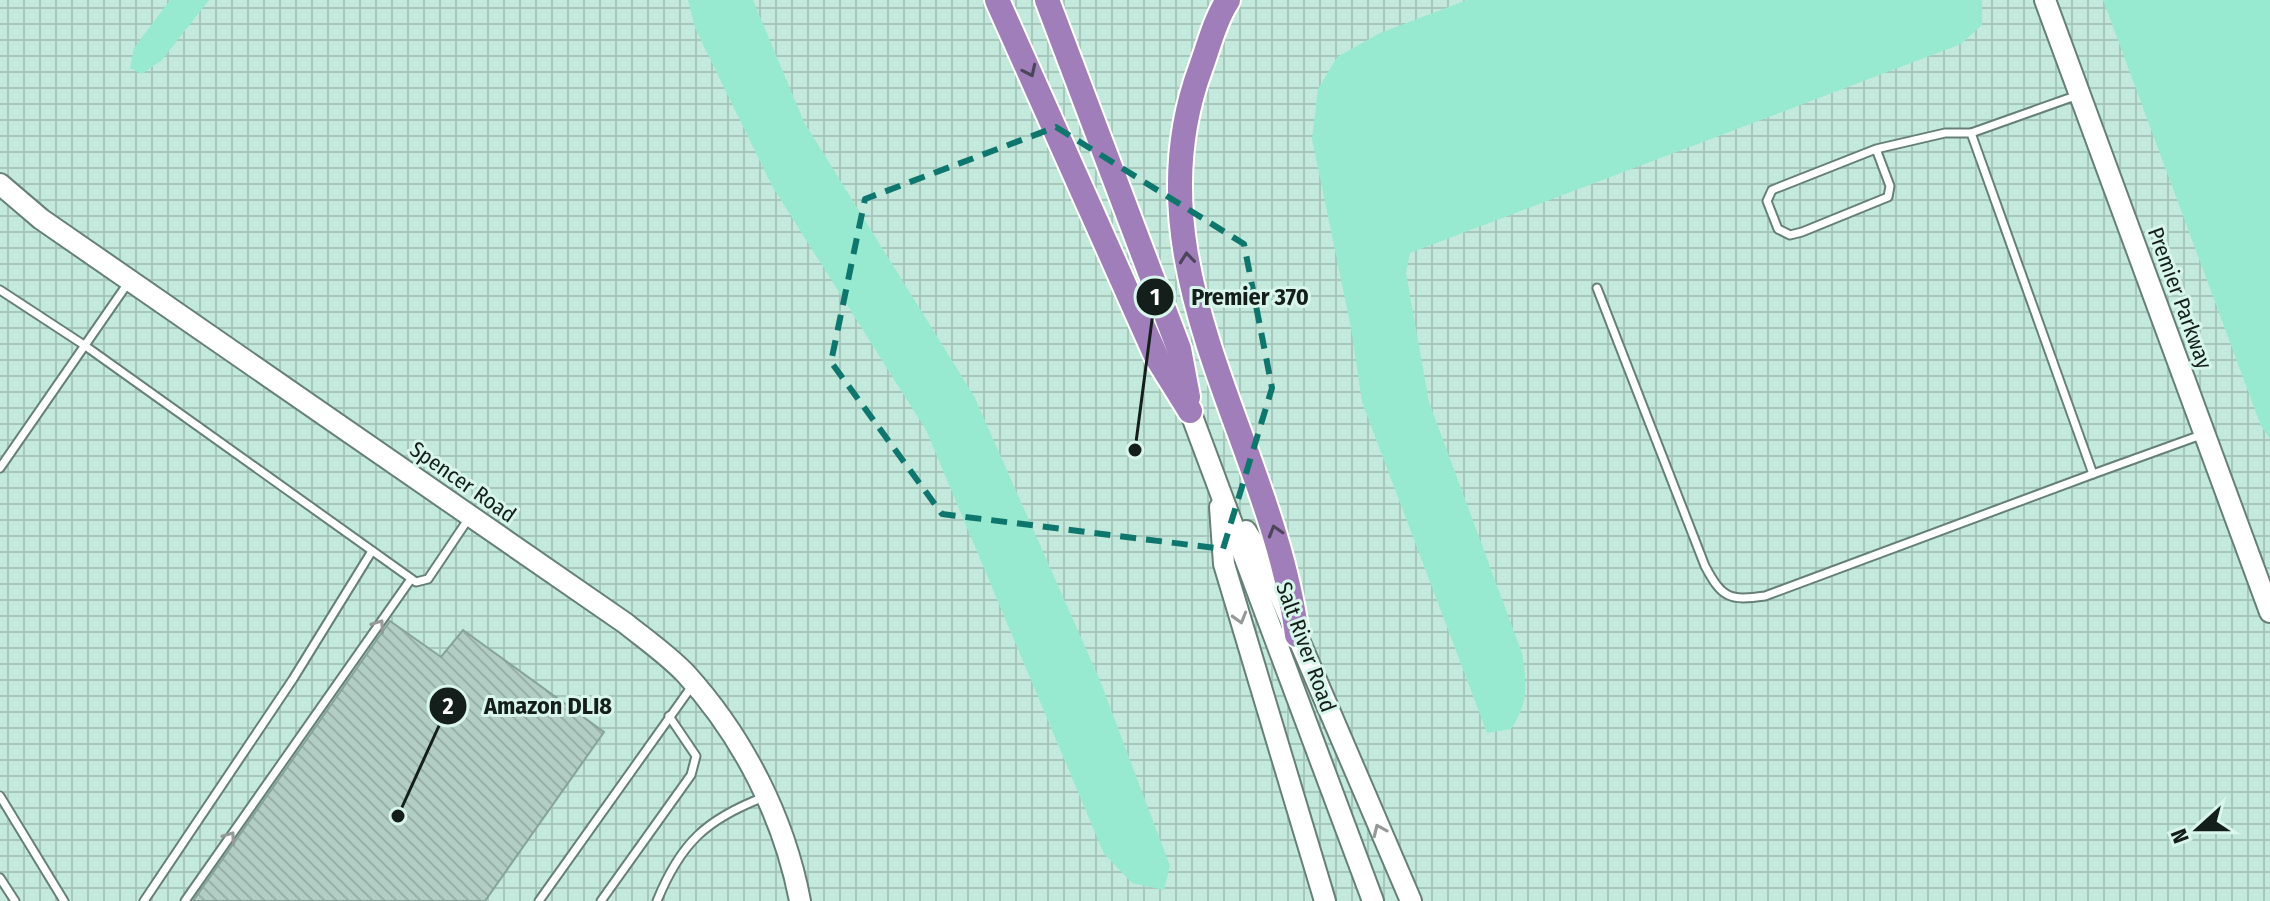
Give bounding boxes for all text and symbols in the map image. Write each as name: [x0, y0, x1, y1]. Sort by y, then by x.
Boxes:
one-way arrow: [1020, 63, 1036, 77]
street label: Premier Parkway: [2142, 224, 2218, 373]
one-way arrow: [1178, 251, 1195, 264]
callout: Premier 370: [1135, 273, 1325, 321]
text: 1: [1150, 283, 1160, 311]
text: Premier 370: [1191, 283, 1309, 311]
street label: Spencer Road: [405, 436, 521, 528]
one-way arrow: [1268, 525, 1284, 539]
street label: Salt River Road: [1270, 578, 1342, 716]
one-way arrow: [1230, 611, 1247, 625]
one-way arrow: [369, 619, 384, 633]
callout: Amazon DLI8: [428, 682, 628, 730]
text: 2: [441, 692, 454, 720]
text: Amazon DLI8: [483, 692, 612, 720]
north arrow: [2158, 789, 2238, 869]
one-way arrow: [1373, 823, 1389, 838]
text: N: [2165, 825, 2195, 847]
one-way arrow: [220, 832, 234, 846]

